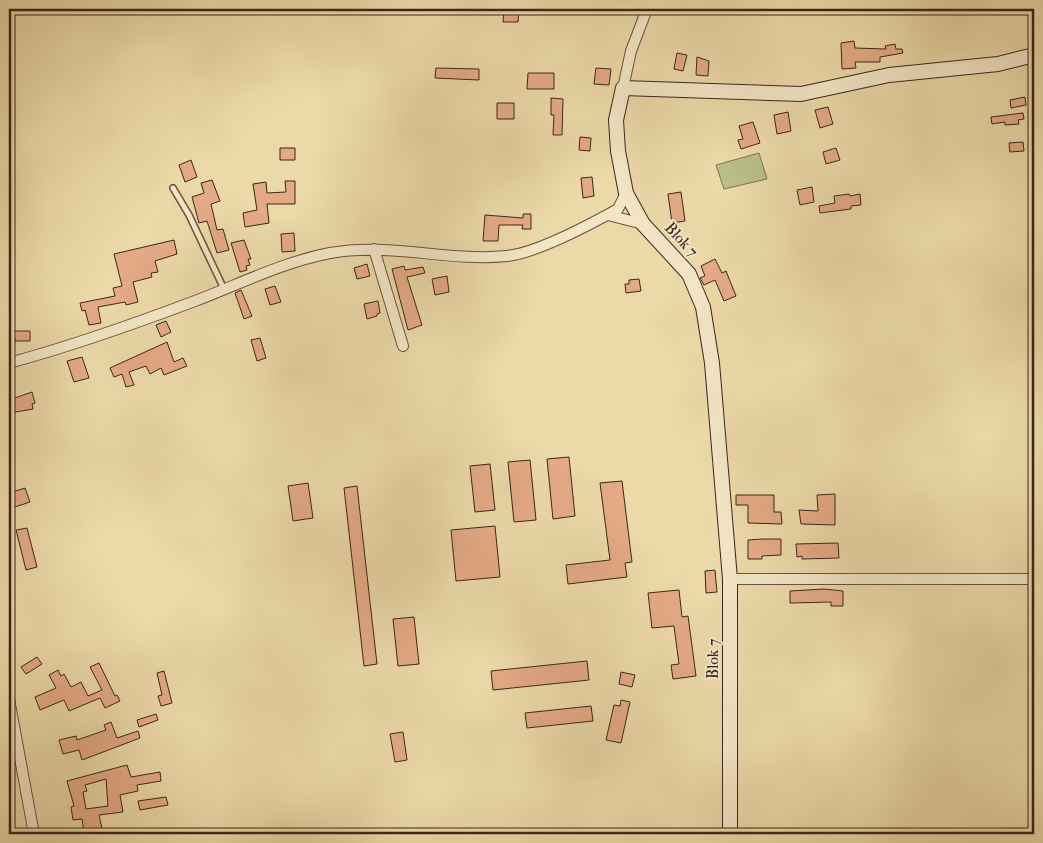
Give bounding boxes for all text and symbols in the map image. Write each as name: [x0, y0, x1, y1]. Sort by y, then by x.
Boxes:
street label: Blok 7: [660, 218, 703, 262]
street label: Blok 7: [703, 638, 723, 679]

